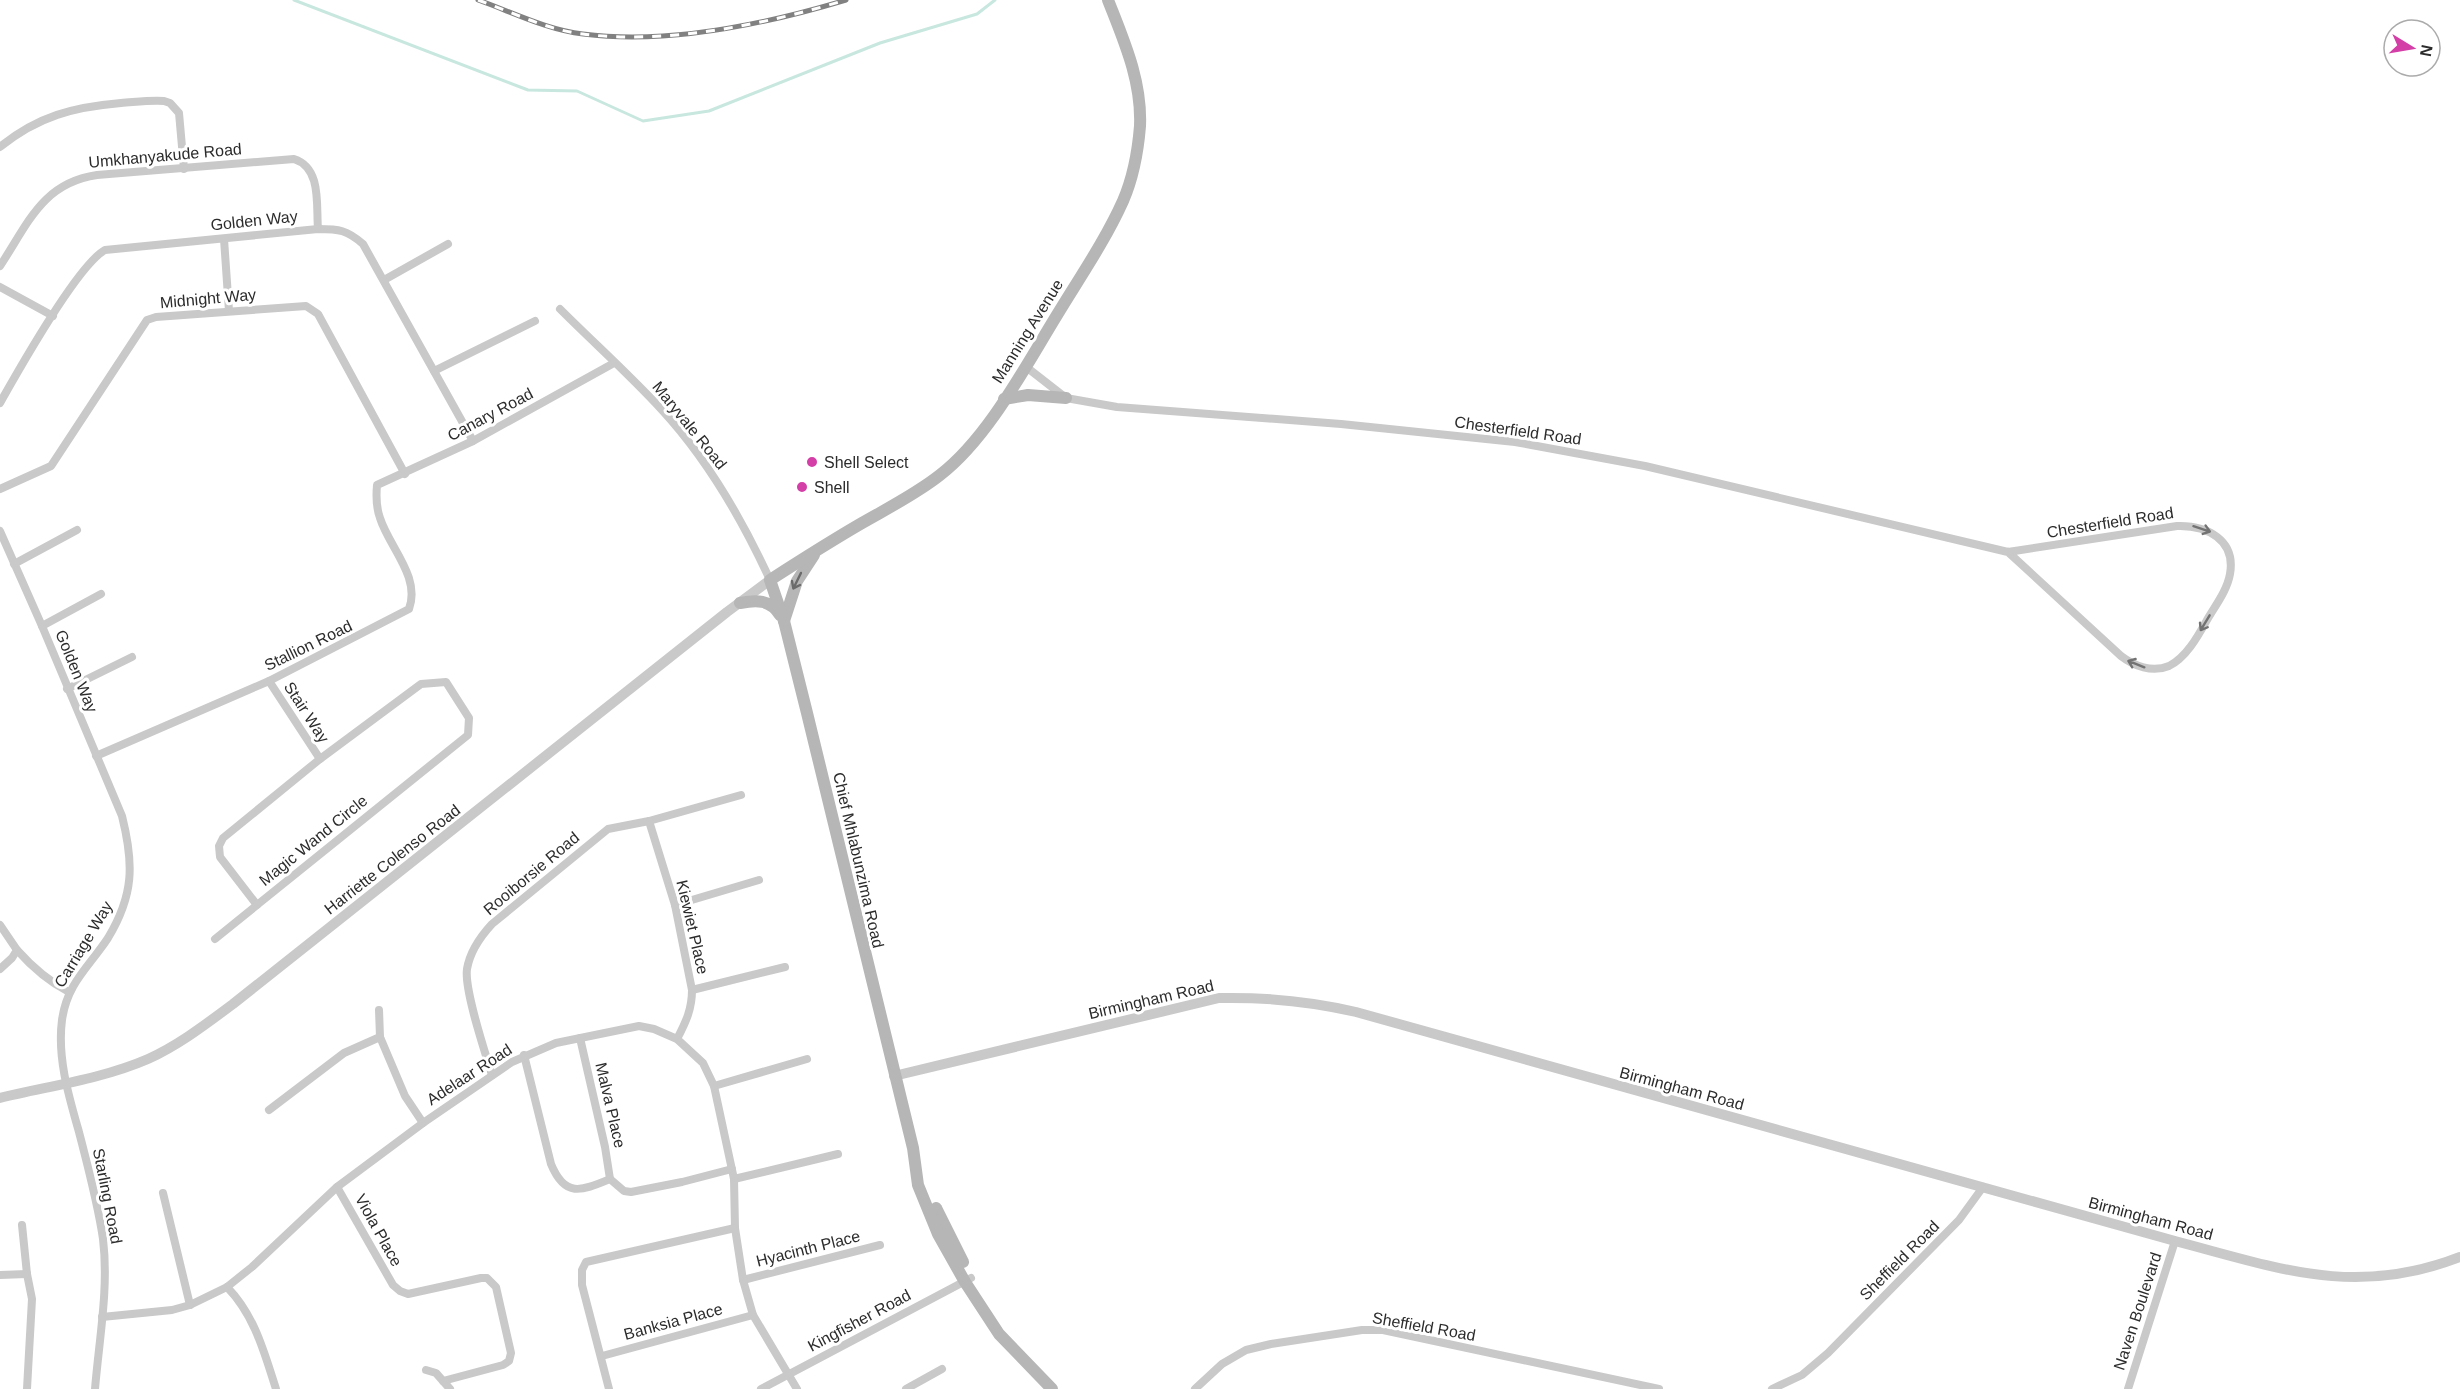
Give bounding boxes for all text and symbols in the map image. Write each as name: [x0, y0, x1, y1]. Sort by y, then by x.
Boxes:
north arrow: [2382, 18, 2442, 78]
text: N: [2417, 43, 2436, 58]
street label: Umkhanyakude Road: [88, 140, 242, 171]
street label: Golden Way: [210, 207, 298, 234]
street label: Manning Avenue: [989, 276, 1066, 386]
street label: Midnight Way: [159, 286, 257, 311]
street label: Maryvale Road: [649, 378, 730, 472]
street label: Canary Road: [445, 385, 536, 444]
street label: Chesterfield Road: [1453, 413, 1583, 448]
place label: Shell Select: [824, 454, 909, 471]
marker: Shell Select: [805, 455, 819, 469]
place label: Shell: [814, 479, 850, 496]
marker: Shell: [795, 480, 809, 494]
street label: Chesterfield Road: [2045, 504, 2175, 541]
one-way arrow: [2192, 524, 2211, 535]
one-way arrow: [791, 572, 803, 590]
one-way arrow: [2199, 614, 2211, 631]
street label: Stallion Road: [262, 617, 355, 674]
street label: Golden Way: [52, 627, 101, 715]
one-way arrow: [2127, 658, 2146, 669]
street label: Stair Way: [281, 679, 332, 746]
street label: Chief Mhlabunzima Road: [830, 771, 887, 950]
street label: Magic Wand Circle: [256, 792, 371, 889]
street label: Harriette Colenso Road: [321, 801, 463, 918]
street label: Rooiborsie Road: [480, 829, 582, 918]
street label: Kiewiet Place: [673, 878, 712, 976]
street label: Carriage Way: [51, 898, 116, 990]
street label: Birmingham Road: [1087, 977, 1215, 1022]
street label: Adelaar Road: [424, 1041, 515, 1108]
street label: Malva Place: [592, 1061, 629, 1150]
street label: Birmingham Road: [1618, 1064, 1746, 1113]
street label: Starling Road: [90, 1147, 125, 1245]
street label: Viola Place: [352, 1191, 405, 1269]
street label: Birmingham Road: [2087, 1194, 2215, 1243]
street label: Sheffield Road: [1856, 1217, 1942, 1303]
street label: Hyacinth Place: [754, 1227, 862, 1270]
street label: Naven Boulevard: [2110, 1250, 2165, 1372]
street label: Kingfisher Road: [805, 1286, 913, 1355]
street label: Banksia Place: [622, 1300, 724, 1343]
street label: Sheffield Road: [1371, 1309, 1477, 1344]

